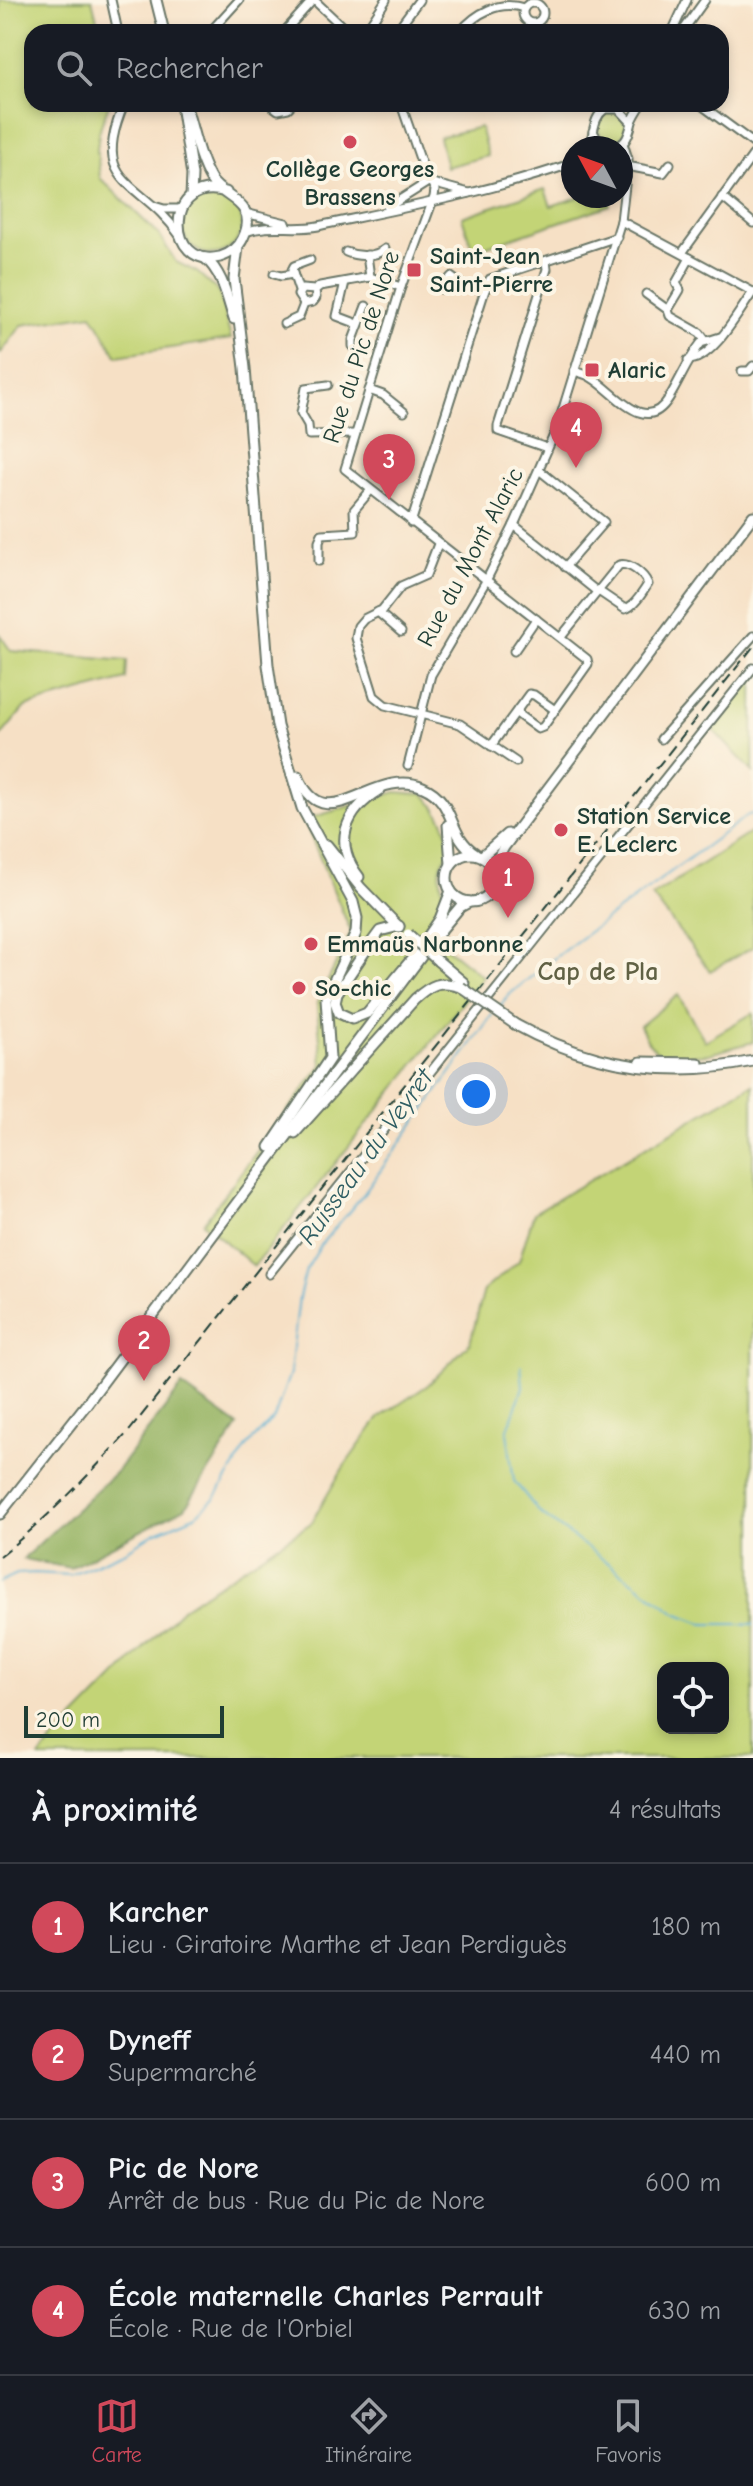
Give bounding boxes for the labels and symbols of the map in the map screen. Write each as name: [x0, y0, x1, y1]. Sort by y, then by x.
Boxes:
marker: Collège Georges Brassens: [341, 133, 359, 151]
north arrow: [561, 136, 633, 208]
place label: Collège Georges Brassens: [266, 155, 434, 211]
place label: Saint-Jean Saint-Pierre: [430, 242, 553, 298]
street label: Rue du Pic de Nore: [317, 247, 405, 447]
marker: Saint-Jean Saint-Pierre: [405, 261, 423, 279]
place label: Alaric: [608, 356, 666, 384]
marker: Alaric: [583, 361, 601, 379]
pin: 4: [550, 402, 602, 468]
pin: 3: [363, 434, 415, 500]
street label: Rue du Mont Alaric: [411, 463, 529, 651]
place label: Station Service E. Leclerc: [577, 802, 731, 858]
marker: Station Service E. Leclerc: [552, 821, 570, 839]
pin: 1: [482, 852, 534, 918]
place label: Emmaüs Narbonne: [327, 930, 523, 958]
marker: Emmaüs Narbonne: [302, 935, 320, 953]
district label: Cap de Pla: [538, 957, 658, 987]
place label: So-chic: [315, 974, 391, 1002]
marker: So-chic: [290, 979, 308, 997]
water label: Ruisseau du Veyret: [292, 1062, 441, 1251]
your location: [456, 1074, 496, 1114]
pin: 2: [118, 1315, 170, 1381]
scale bar: [24, 1702, 224, 1738]

